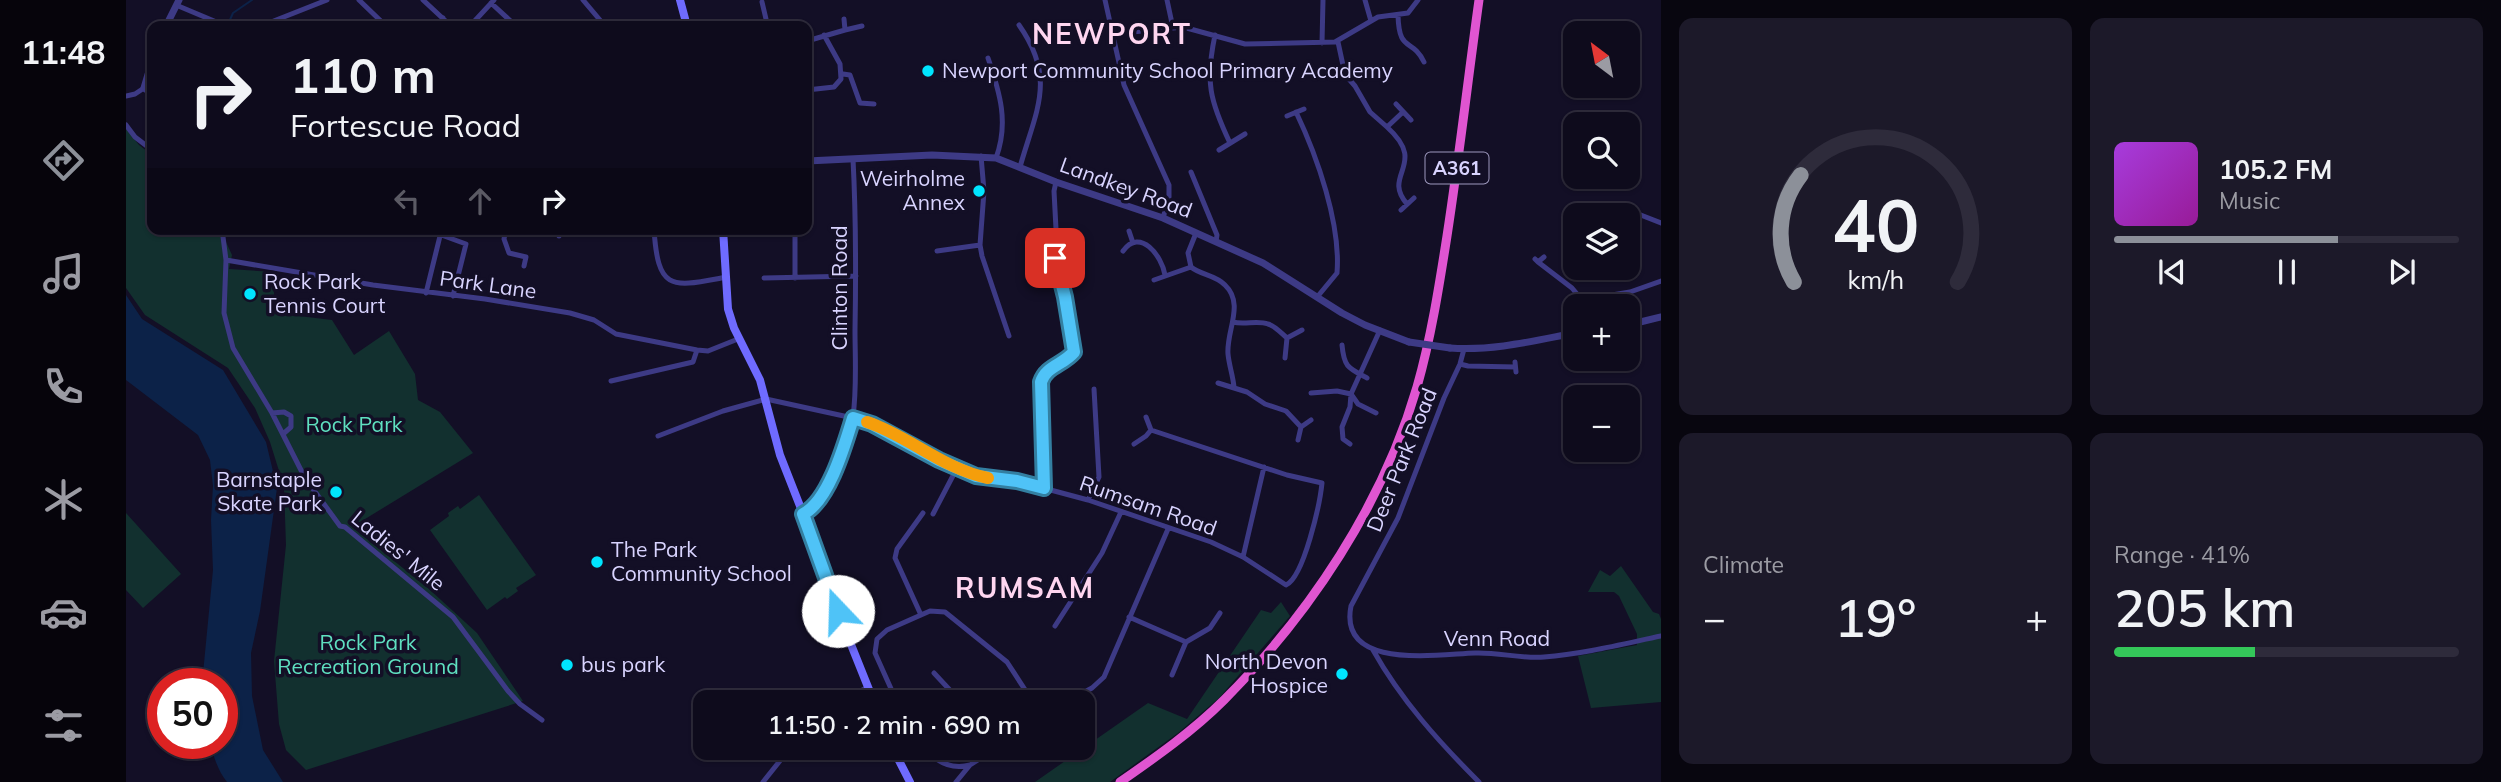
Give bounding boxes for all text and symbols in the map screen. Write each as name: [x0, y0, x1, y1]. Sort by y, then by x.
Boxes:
district label: NEWPORT: [1032, 16, 1192, 51]
north arrow: [1563, 21, 1640, 98]
map controls: [1563, 21, 1640, 462]
text: 11:48: [21, 32, 105, 72]
text: 110 m: [290, 44, 436, 105]
icon: right: [175, 49, 266, 140]
place label: Newport Community School Primary Academy: [942, 57, 1393, 83]
marker: Newport Community School Primary Academy: [920, 63, 936, 79]
text: Fortescue Road: [290, 105, 521, 145]
button: search: [1563, 112, 1640, 189]
icon: directions: [39, 136, 88, 185]
street label: Landkey Road: [1057, 151, 1196, 223]
road number: A361: [1426, 152, 1488, 184]
text: 105.2 FM: [2219, 153, 2332, 186]
place label: Weirholme Annex: [860, 165, 965, 215]
text: 40: [1832, 180, 1919, 271]
icon: left: [388, 182, 426, 220]
icon: ahead: [461, 182, 499, 220]
icon: right: [534, 182, 572, 220]
marker: Weirholme Annex: [971, 183, 987, 199]
text: Music: [2219, 186, 2280, 215]
button: layers: [1563, 203, 1640, 280]
street label: Clinton Road: [826, 225, 852, 351]
pin: [1025, 228, 1085, 288]
icon: arrive: [1036, 239, 1074, 277]
icon: music: [39, 249, 88, 298]
icon: previous: [2153, 253, 2191, 291]
icon: pause: [2268, 253, 2306, 291]
icon: next: [2383, 253, 2421, 291]
street label: Park Lane: [438, 264, 538, 304]
text: km/h: [1847, 264, 1904, 295]
place label: Rock Park Tennis Court: [264, 268, 385, 318]
marker: Rock Park Tennis Court: [242, 286, 258, 302]
button: +: [1563, 294, 1640, 371]
icon: phone: [39, 362, 88, 411]
street label: Deer Park Road: [1360, 384, 1442, 535]
button: −: [1563, 385, 1640, 462]
park label: Rock Park: [305, 411, 403, 437]
place label: Barnstaple Skate Park: [216, 466, 322, 516]
street label: Rumsam Road: [1076, 469, 1220, 541]
icon: climate: [39, 475, 88, 524]
marker: Barnstaple Skate Park: [328, 484, 344, 500]
street label: Ladies' Mile: [347, 505, 451, 596]
place label: The Park Community School: [611, 536, 792, 586]
text: Range · 41%: [2114, 540, 2250, 569]
text: Climate: [1703, 550, 1784, 579]
marker: The Park Community School: [589, 554, 605, 570]
district label: RUMSAM: [955, 570, 1095, 605]
position arrow: [801, 574, 875, 648]
text: 205 km: [2114, 575, 2295, 640]
text: 19°: [1835, 585, 1916, 650]
icon: car: [39, 588, 88, 637]
text: −: [1703, 594, 1726, 642]
text: +: [2025, 594, 2048, 642]
street label: Venn Road: [1444, 625, 1550, 651]
park label: Rock Park Recreation Ground: [277, 629, 459, 679]
place label: North Devon Hospice: [1205, 648, 1328, 698]
place label: bus park: [581, 651, 665, 677]
marker: bus park: [559, 657, 575, 673]
marker: North Devon Hospice: [1334, 666, 1350, 682]
speed limit sign: 50: [147, 668, 238, 759]
icon: filters: [39, 701, 88, 750]
text: 11:50 · 2 min · 690 m: [767, 708, 1021, 741]

